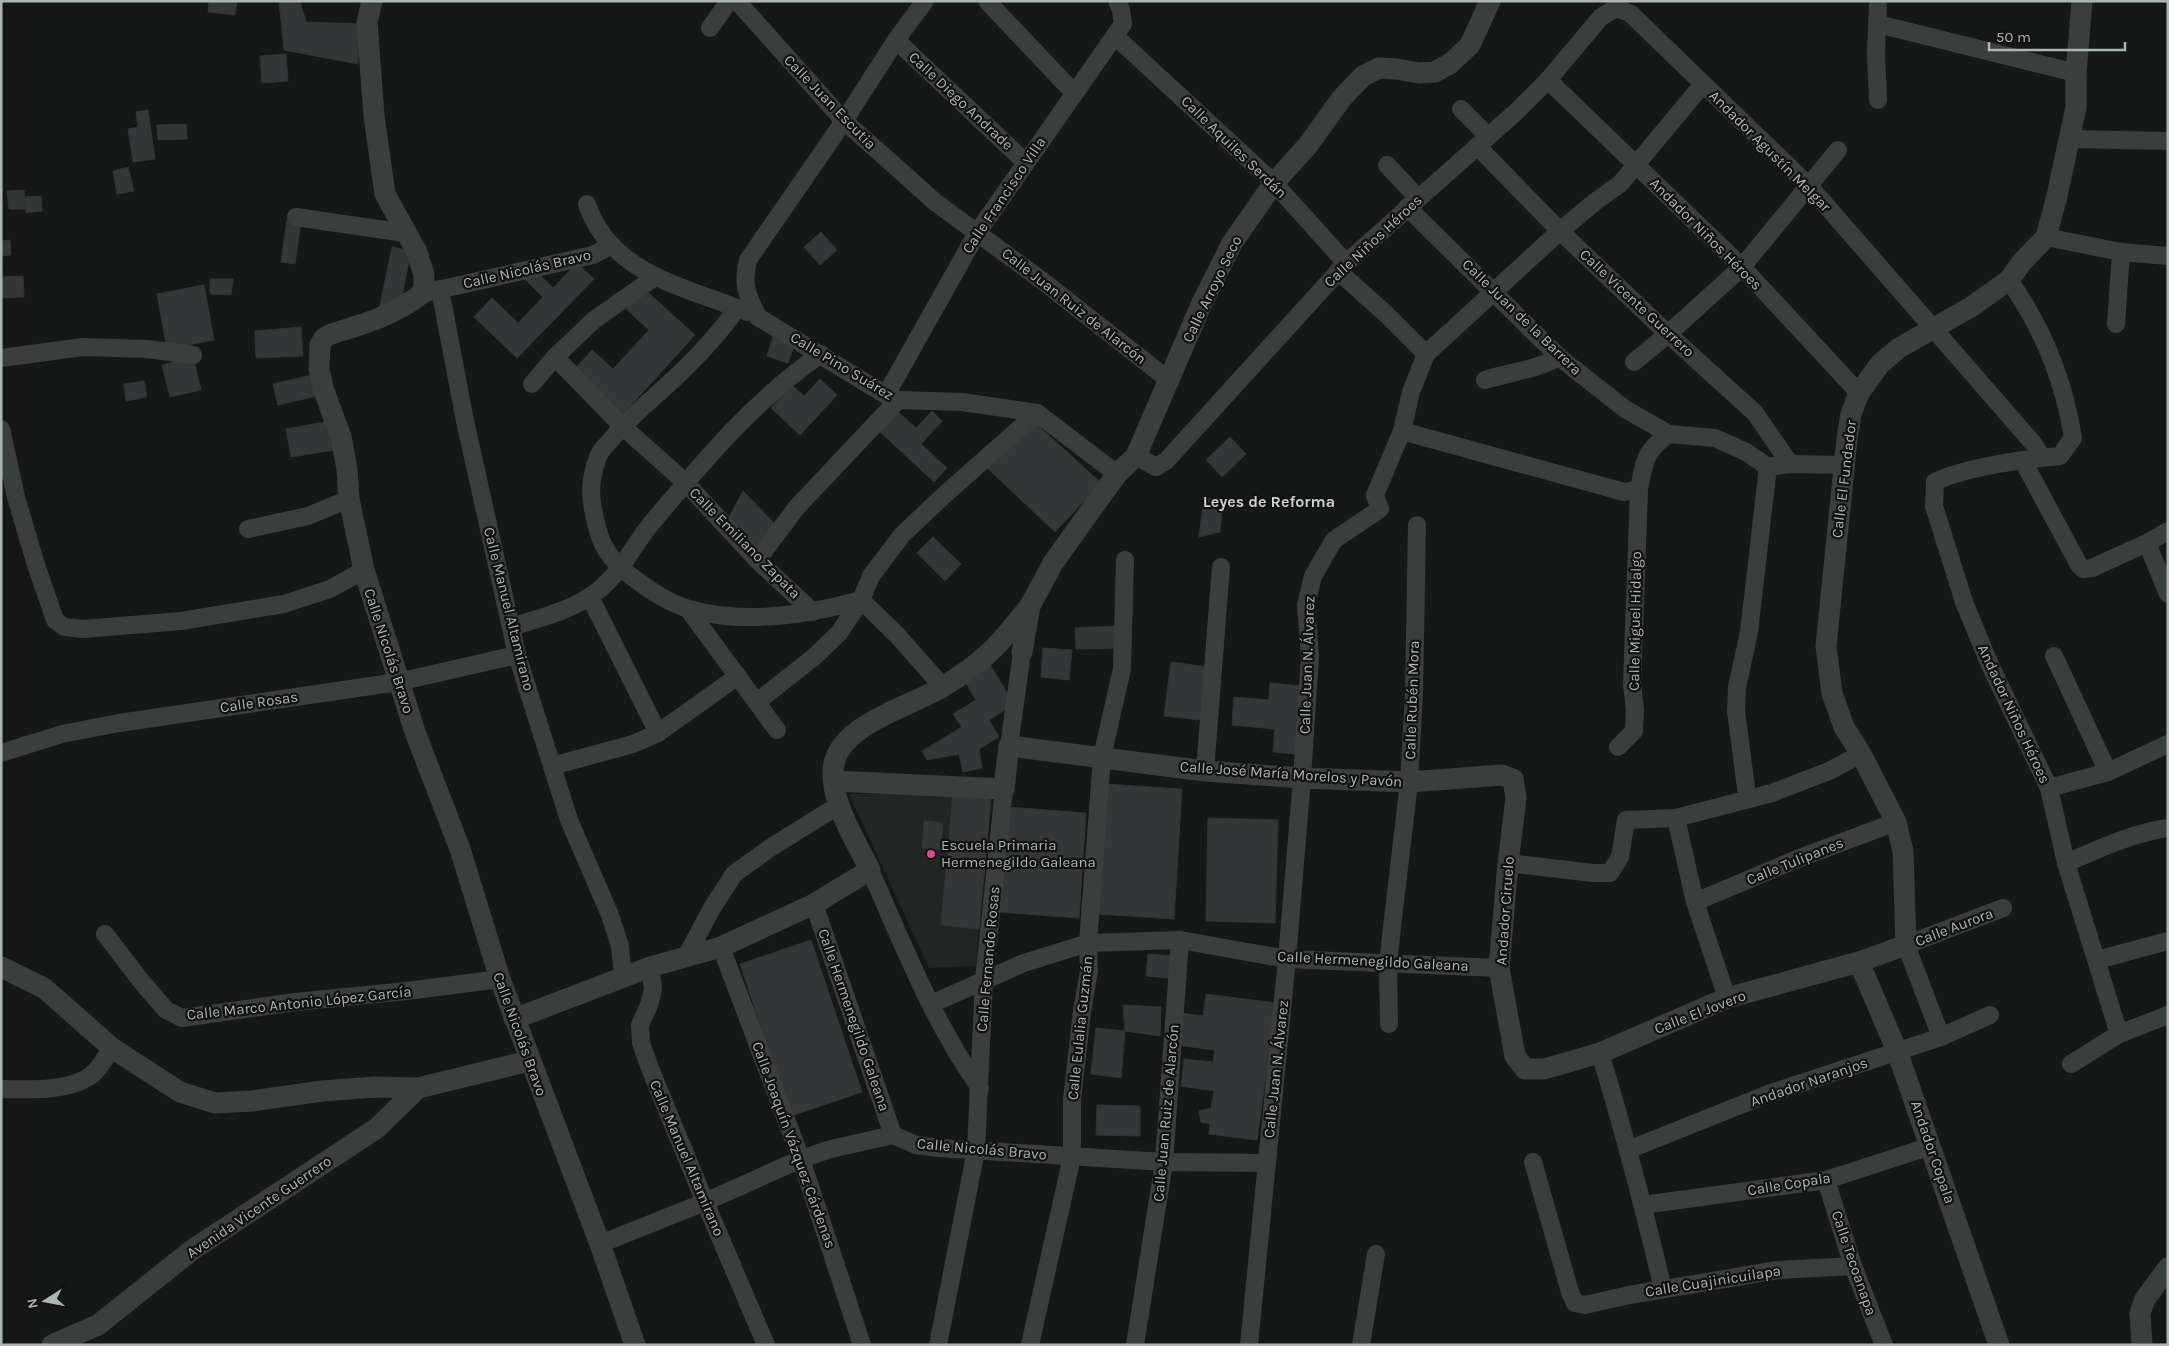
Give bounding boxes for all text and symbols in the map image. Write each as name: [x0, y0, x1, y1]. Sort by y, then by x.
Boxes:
scale bar: [1989, 20, 2125, 52]
text: 50 m: [1996, 28, 2031, 46]
street label: Calle Diego Andrade: [905, 48, 1017, 154]
street label: Calle Juan Escutia: [780, 51, 880, 153]
street label: Andador Agustín Melgar: [1706, 87, 1835, 216]
street label: Calle Aquiles Serdán: [1177, 92, 1291, 202]
street label: Calle Francisco Villa: [958, 133, 1050, 257]
street label: Andador Niños Héroes: [1646, 174, 1766, 294]
street label: Calle Niños Héroes: [1320, 191, 1426, 291]
street label: Calle Arroyo Seco: [1178, 233, 1246, 345]
street label: Calle Juan Ruiz de Alarcón: [998, 244, 1150, 368]
street label: Calle Vicente Guerrero: [1576, 245, 1698, 361]
street label: Calle Nicolás Bravo: [461, 246, 593, 292]
street label: Calle Juan de la Barrera: [1459, 255, 1585, 379]
street label: Calle Pino Suárez: [787, 328, 897, 404]
street label: Calle El Fundador: [1828, 418, 1860, 539]
street label: Calle Emiliano Zapata: [686, 484, 804, 602]
district label: Leyes de Reforma: [1203, 492, 1335, 511]
street label: Calle Manuel Altamirano: [480, 525, 538, 693]
street label: Calle Miguel Hidalgo: [1625, 551, 1645, 691]
street label: Calle Nicolás Bravo: [360, 586, 418, 716]
street label: Calle Juan N. Álvarez: [1296, 595, 1318, 735]
street label: Calle Rubén Mora: [1401, 640, 1423, 760]
street label: Andador Niños Héroes: [1974, 642, 2054, 786]
street label: Calle Rosas: [219, 688, 299, 716]
street label: Calle José María Morelos y Pavón: [1179, 757, 1403, 791]
street label: Calle Tulipanes: [1744, 833, 1846, 889]
place label: Escuela Primaria Hermenegildo Galeana: [941, 836, 1096, 871]
marker: Escuela Primaria Hermenegildo Galeana: [925, 848, 937, 860]
street label: Andador Ciruelo: [1492, 856, 1518, 966]
street label: Calle Fernando Rosas: [973, 885, 1003, 1033]
street label: Calle Aurora: [1912, 904, 1996, 950]
street label: Calle Hermenegildo Galeana: [814, 926, 894, 1114]
street label: Calle Hermenegildo Galeana: [1277, 947, 1469, 975]
street label: Calle Eulalia Guzmán: [1063, 955, 1097, 1101]
street label: Calle Nicolás Bravo: [489, 970, 551, 1098]
street label: Calle Marco Antonio López García: [186, 982, 412, 1024]
street label: Calle El Jovero: [1652, 986, 1748, 1038]
street label: Calle Juan N. Álvarez: [1260, 999, 1292, 1139]
street label: Calle Juan Ruiz de Alarcón: [1149, 1023, 1183, 1203]
street label: Calle Joaquín Vázquez Cárdenas: [748, 1039, 840, 1251]
street label: Andador Naranjos: [1748, 1053, 1870, 1111]
street label: Calle Manuel Altamirano: [646, 1077, 728, 1239]
street label: Andador Copala: [1907, 1098, 1959, 1206]
street label: Calle Nicolás Bravo: [916, 1134, 1048, 1164]
street label: Avenida Vicente Guerrero: [183, 1152, 335, 1262]
street label: Calle Copala: [1746, 1169, 1832, 1199]
street label: Calle Tecoanapa: [1828, 1208, 1880, 1318]
street label: Calle Cuajinicuilapa: [1644, 1261, 1782, 1301]
north arrow: [20, 1276, 70, 1326]
text: N: [23, 1297, 42, 1310]

